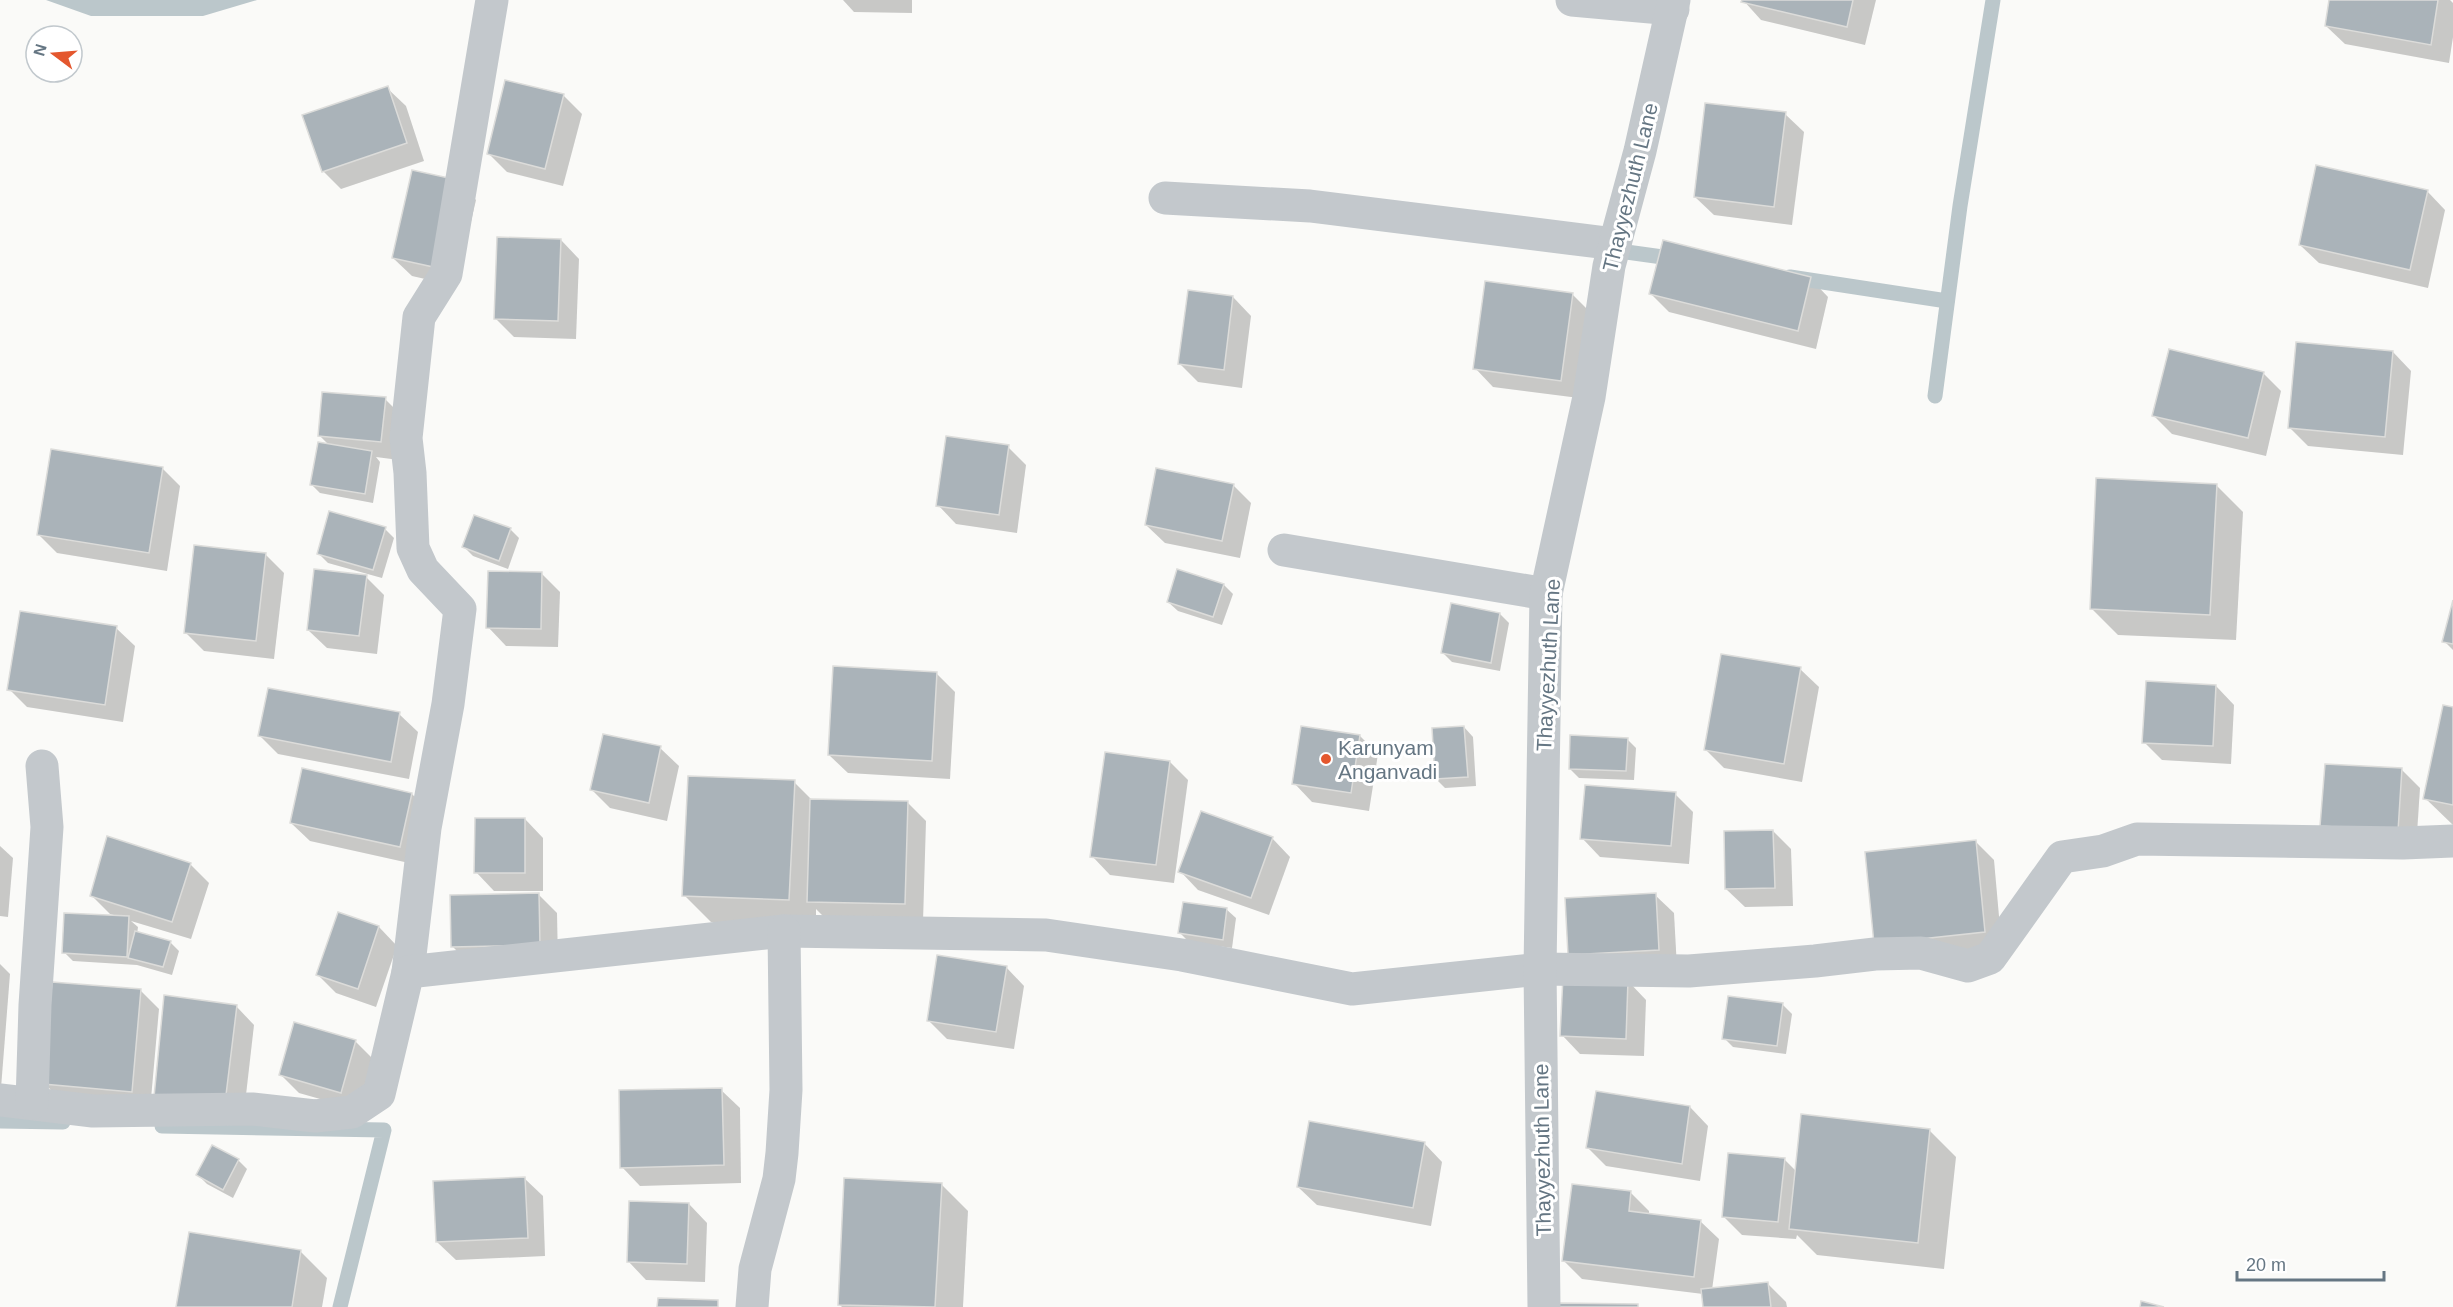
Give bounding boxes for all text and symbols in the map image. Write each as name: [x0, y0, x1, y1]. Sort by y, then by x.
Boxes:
north arrow: [24, 24, 84, 84]
text: N: [30, 42, 50, 58]
street label: Thayyezhuth Lane: [1598, 100, 1662, 274]
street label: Thayyezhuth Lane: [1532, 578, 1564, 752]
place label: Karunyam Anganvadi: [1338, 736, 1437, 783]
marker: Karunyam Anganvadi: [1319, 752, 1333, 766]
street label: Thayyezhuth Lane: [1529, 1063, 1555, 1237]
scale bar: [2237, 1244, 2384, 1282]
text: 20 m: [2246, 1255, 2286, 1275]

